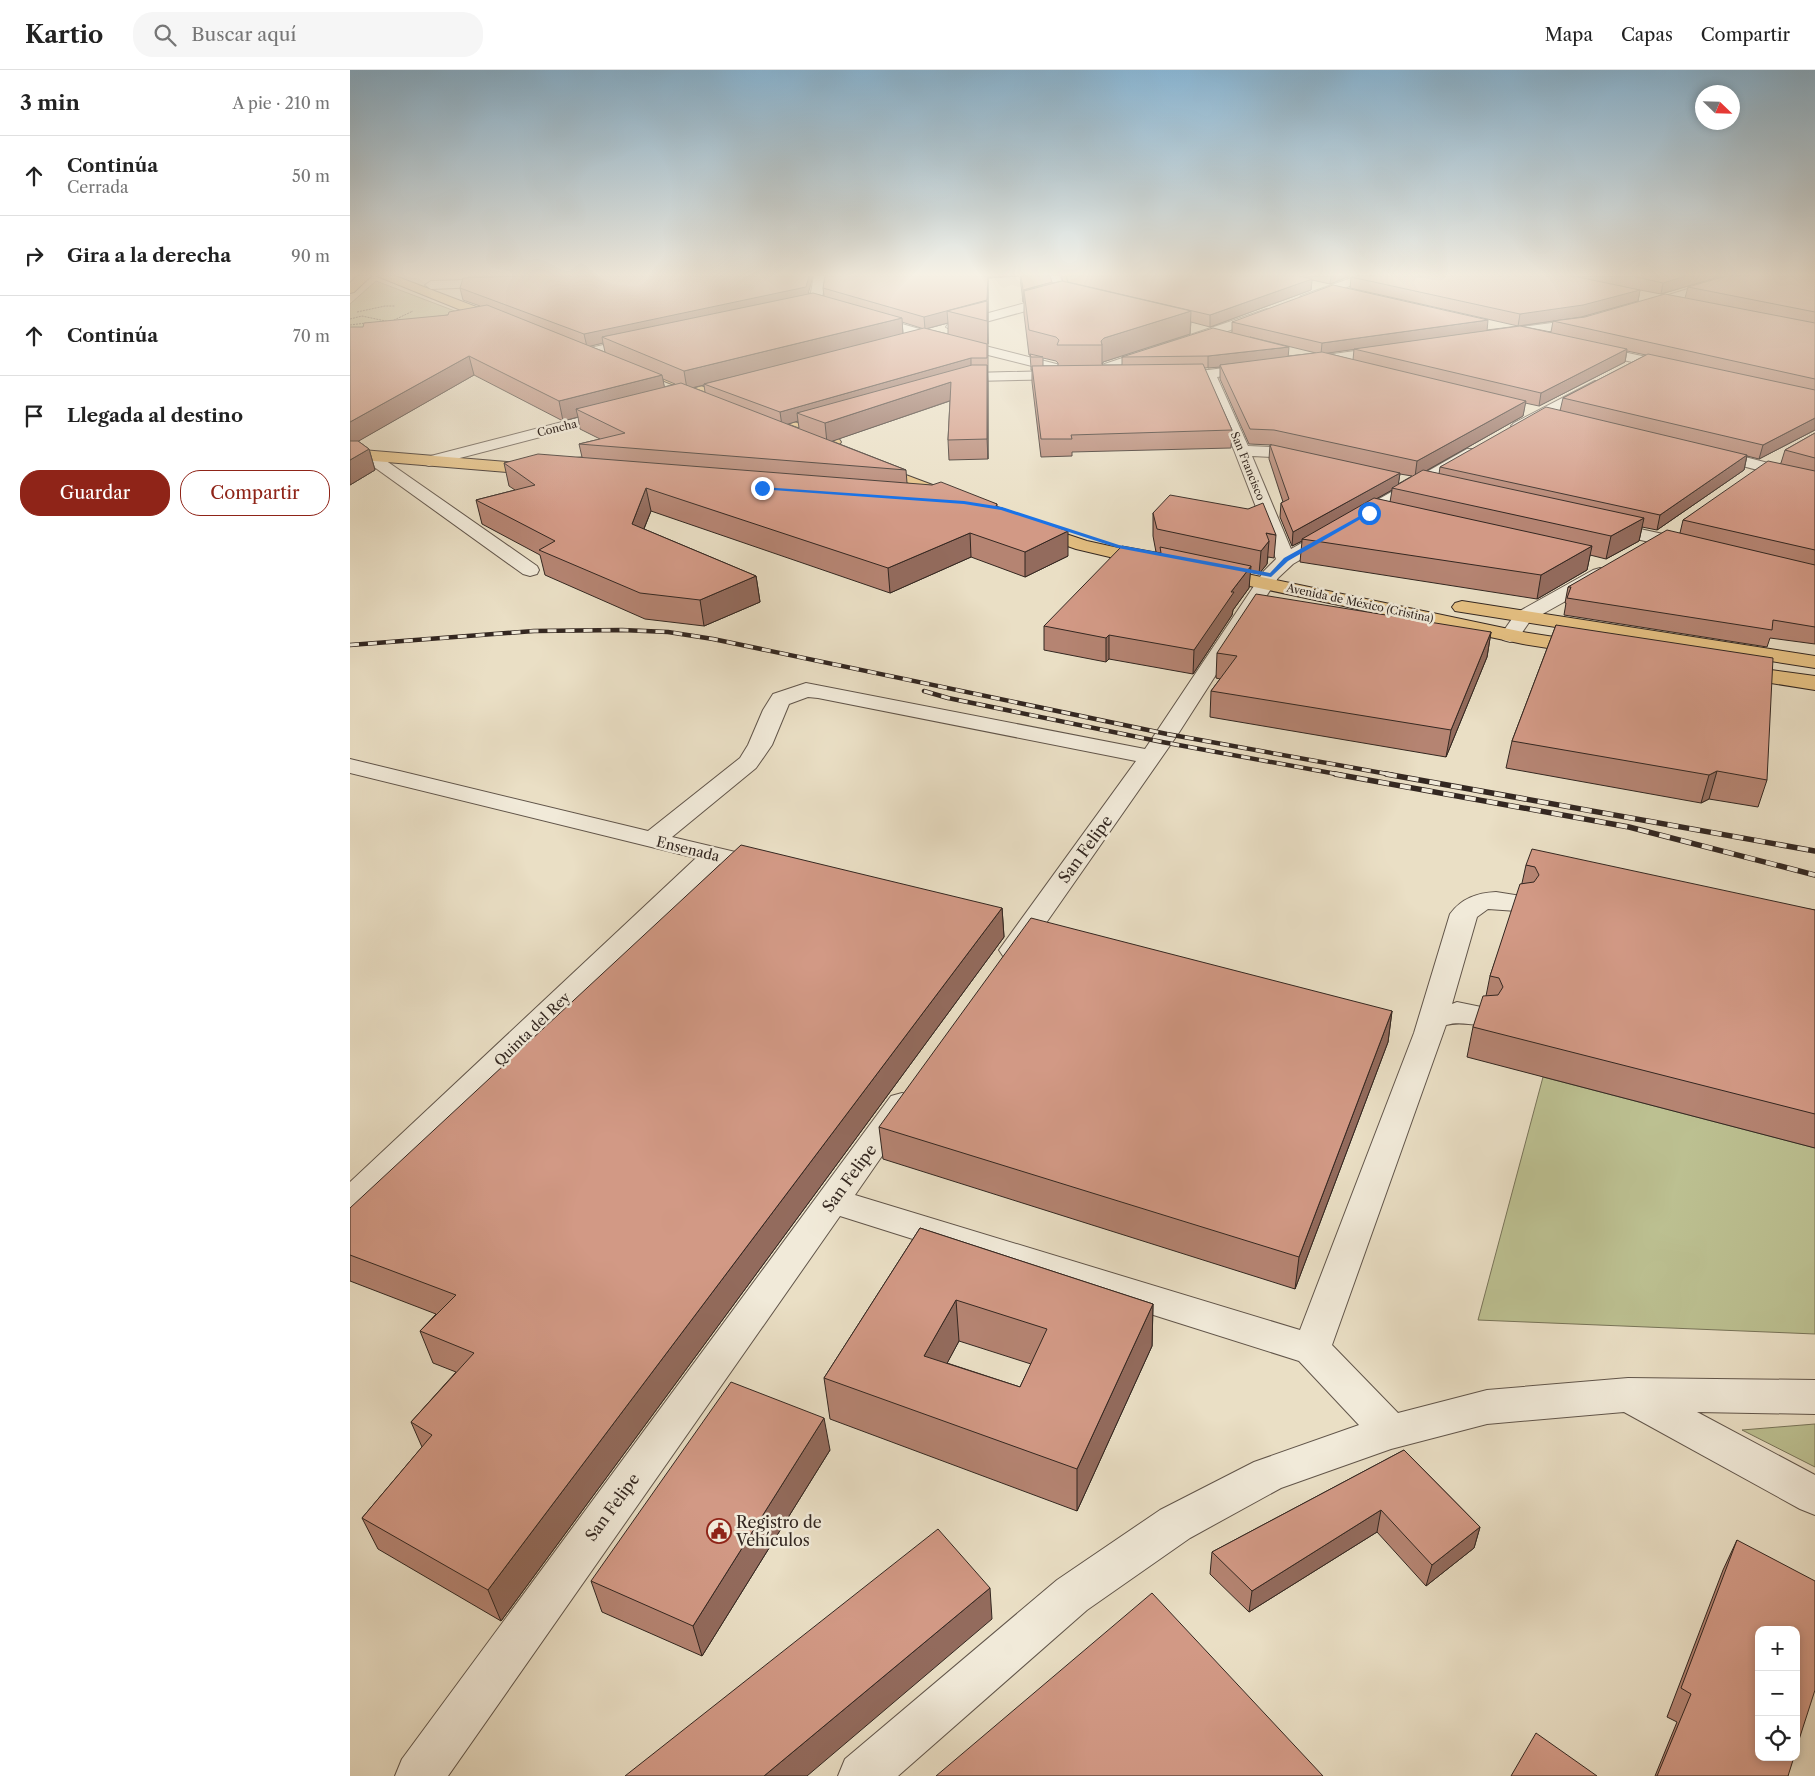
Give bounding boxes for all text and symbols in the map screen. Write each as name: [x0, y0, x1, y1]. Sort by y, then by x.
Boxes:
search box: [133, 12, 483, 57]
text: Kartio: [25, 20, 103, 49]
icon: search: [151, 21, 179, 49]
text: Buscar aquí: [191, 23, 296, 46]
text: Mapa: [1545, 24, 1593, 46]
text: Capas: [1621, 24, 1673, 46]
text: Compartir: [1701, 24, 1790, 46]
north arrow: [1695, 85, 1740, 130]
text: 3 min: [20, 90, 80, 115]
text: A pie · 210 m: [233, 93, 330, 113]
text: Continúa: [67, 154, 158, 177]
icon: ahead: [20, 162, 48, 190]
text: 50 m: [292, 166, 330, 186]
text: Cerrada: [67, 177, 128, 197]
icon: right: [20, 242, 48, 270]
text: Gira a la derecha: [67, 244, 231, 267]
text: 90 m: [291, 246, 330, 266]
icon: ahead: [20, 322, 48, 350]
text: Continúa: [67, 324, 158, 347]
text: 70 m: [293, 326, 330, 346]
icon: arrive: [20, 402, 48, 430]
text: Llegada al destino: [67, 404, 243, 427]
street label: Concha: [536, 416, 579, 440]
street label: San Francisco: [1228, 430, 1268, 503]
button: Guardar: [20, 470, 170, 516]
button: Compartir: [180, 470, 330, 516]
route end: [751, 477, 774, 500]
route start: [1358, 502, 1381, 525]
street label: Avenida de México (Cristina): [1284, 580, 1435, 625]
street label: San Felipe: [1054, 811, 1116, 887]
street label: Ensenada: [655, 832, 722, 866]
street label: Quinta del Rey: [490, 988, 574, 1070]
street label: San Felipe: [818, 1140, 880, 1216]
street label: San Felipe: [581, 1469, 643, 1545]
place label: Registro de Vehículos: [735, 1512, 822, 1550]
public building icon: Registro de Vehículos: [706, 1518, 732, 1544]
map controls: [1755, 1626, 1800, 1761]
button: +: [1755, 1626, 1800, 1671]
button: −: [1755, 1671, 1800, 1716]
button: locate: [1755, 1716, 1800, 1761]

